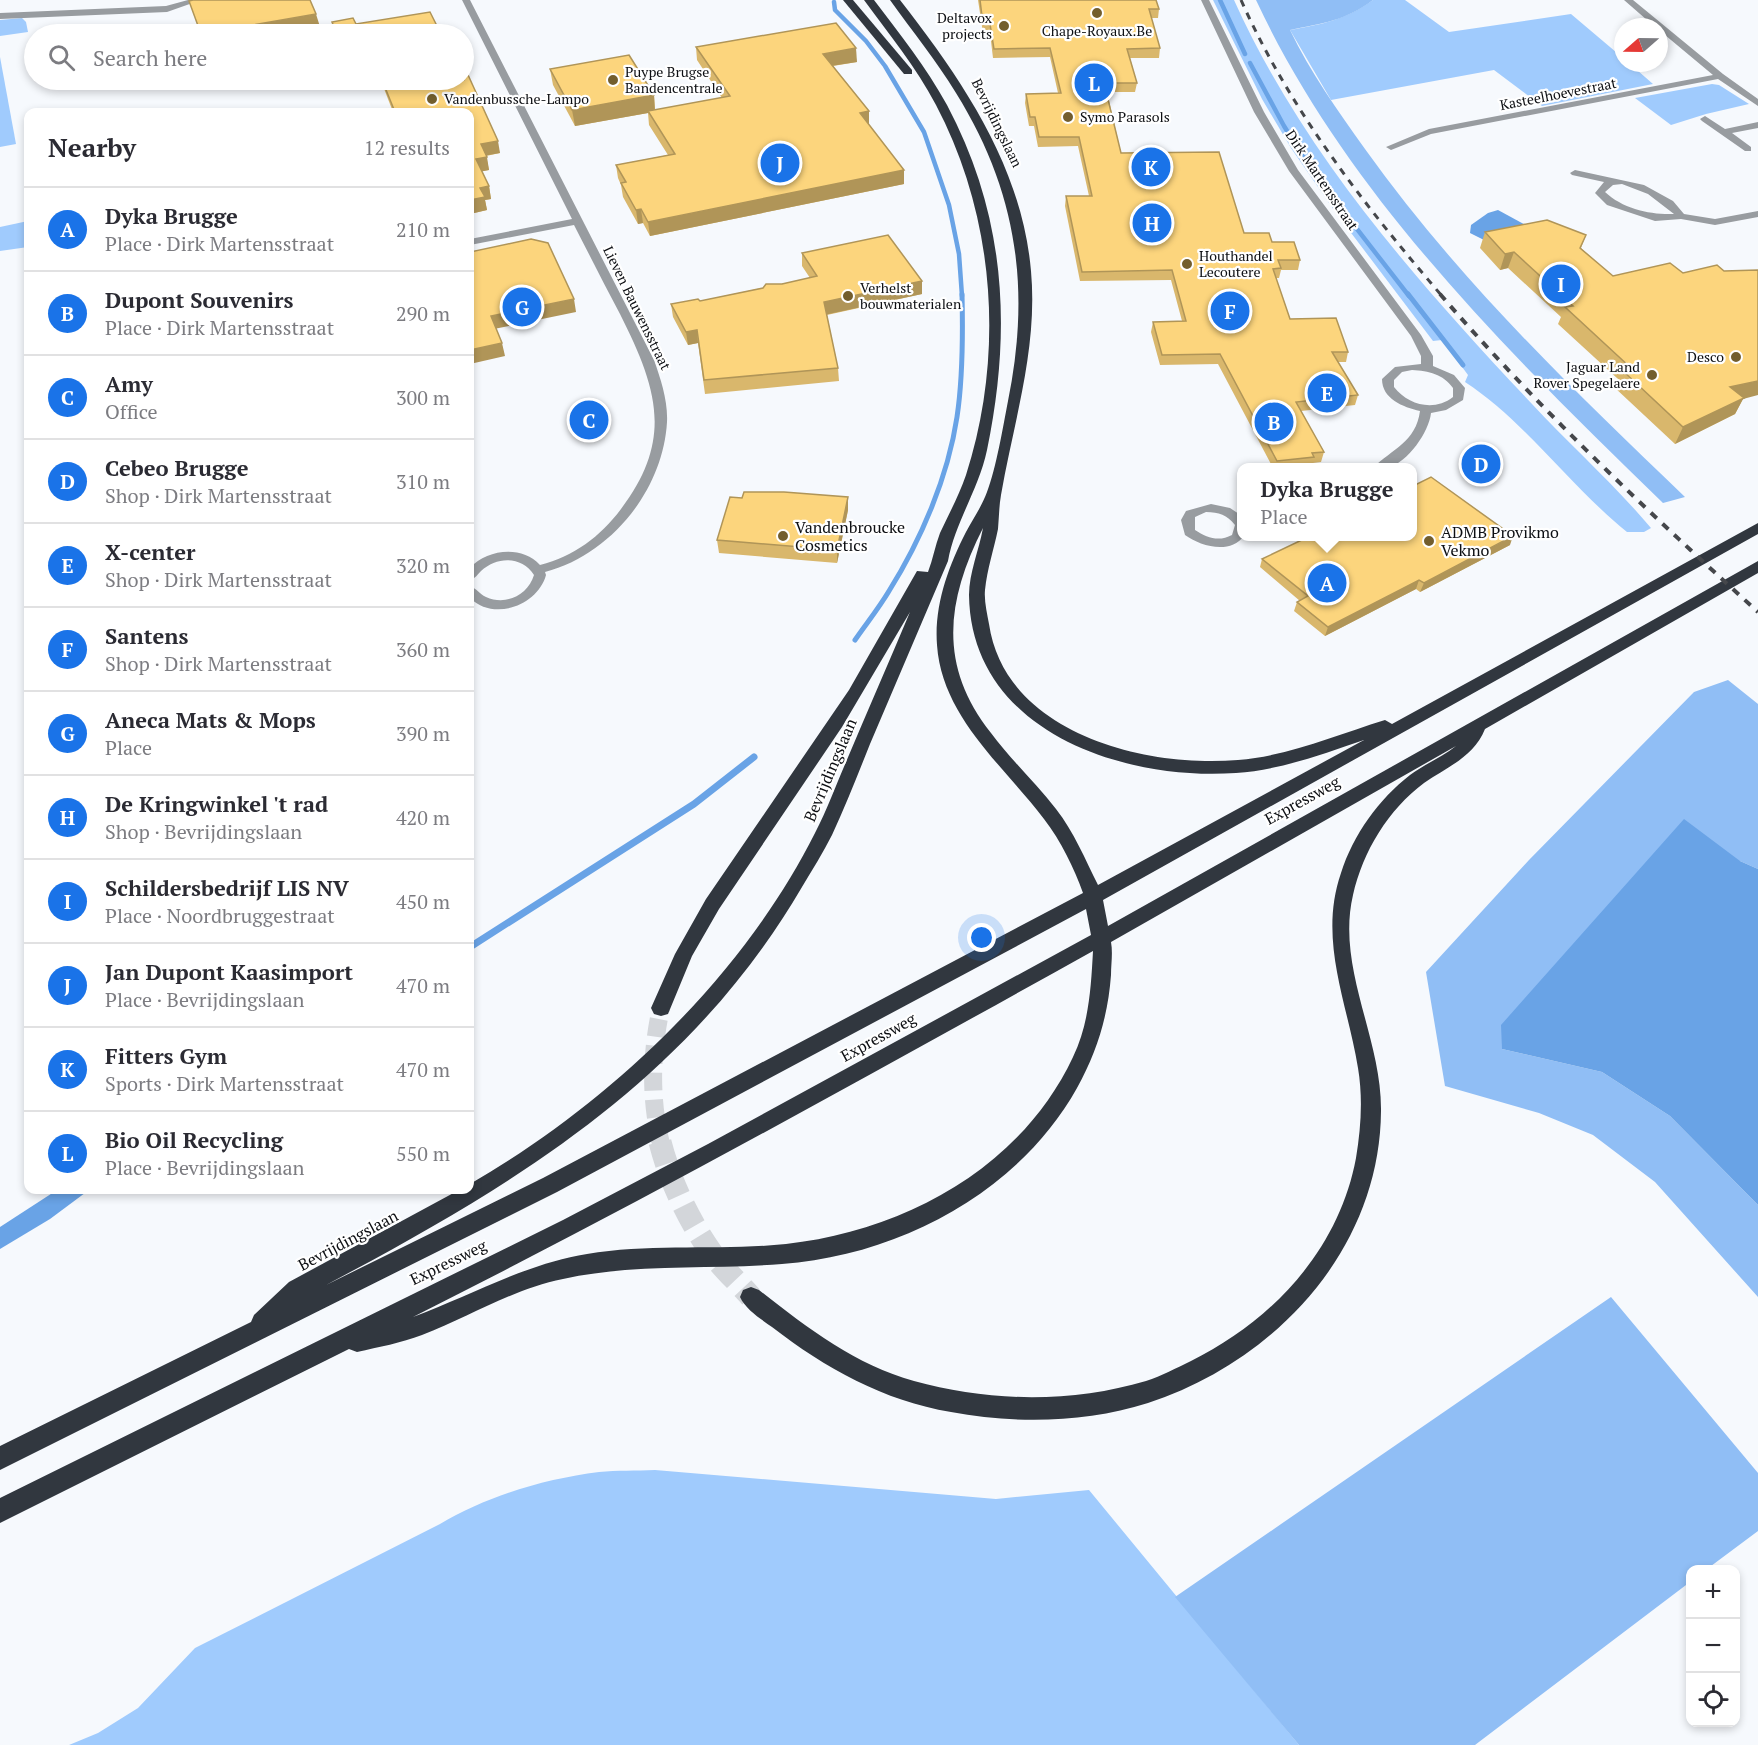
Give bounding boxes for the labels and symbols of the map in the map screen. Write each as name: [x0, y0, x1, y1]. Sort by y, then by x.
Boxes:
marker: Chape-Royaux.Be: [1090, 6, 1104, 20]
place label: Deltavox projects: [937, 8, 993, 43]
north arrow: [1614, 18, 1668, 72]
marker: Deltavox projects: [997, 19, 1011, 33]
place label: Chape-Royaux.Be: [1042, 21, 1152, 40]
pin: L: [1074, 60, 1114, 106]
place label: Puype Brugse Bandencentrale: [625, 62, 723, 97]
marker: Puype Brugse Bandencentrale: [606, 73, 620, 87]
street label: Kasteelhoevestraat: [1498, 73, 1619, 114]
street label: Bevrijdingslaan: [968, 75, 1027, 171]
place label: Vandenbussche-Lampo: [444, 89, 589, 108]
marker: Vandenbussche-Lampo: [425, 92, 439, 106]
place label: Symo Parasols: [1080, 107, 1170, 126]
marker: Symo Parasols: [1061, 110, 1075, 124]
street label: Dirk Martensstraat: [1282, 126, 1364, 234]
pin: J: [760, 140, 800, 186]
pin: K: [1132, 144, 1170, 190]
pin: H: [1132, 200, 1172, 246]
street label: Lieven Bauwensstraat: [599, 243, 676, 374]
place label: Houthandel Lecoutere: [1199, 246, 1273, 281]
marker: Houthandel Lecoutere: [1180, 257, 1194, 271]
pin: I: [1542, 262, 1580, 306]
place label: Verhelst bouwmaterialen: [860, 278, 962, 313]
pin: G: [502, 284, 542, 330]
pin: F: [1210, 288, 1250, 334]
marker: Verhelst bouwmaterialen: [841, 289, 855, 303]
place label: Desco: [1687, 347, 1724, 366]
marker: Desco: [1729, 350, 1743, 364]
place label: Jaguar Land Rover Spegelaere: [1534, 357, 1640, 392]
marker: Jaguar Land Rover Spegelaere: [1645, 368, 1659, 382]
pin: E: [1308, 370, 1346, 416]
pin: C: [570, 398, 608, 442]
pin: B: [1254, 400, 1294, 444]
pin: D: [1462, 442, 1500, 486]
place label: Vandenbroucke Cosmetics: [795, 516, 905, 556]
place label: ADMB Provikmo Vekmo: [1441, 521, 1559, 561]
marker: Vandenbroucke Cosmetics: [776, 529, 790, 543]
marker: ADMB Provikmo Vekmo: [1422, 534, 1436, 548]
pin: A: [1308, 560, 1346, 606]
street label: Bevrijdingslaan: [798, 714, 862, 825]
street label: Expressweg: [1261, 770, 1344, 830]
your location: [967, 923, 996, 952]
street label: Expressweg: [837, 1007, 920, 1067]
street label: Bevrijdingslaan: [294, 1204, 402, 1276]
street label: Expressweg: [406, 1234, 490, 1290]

